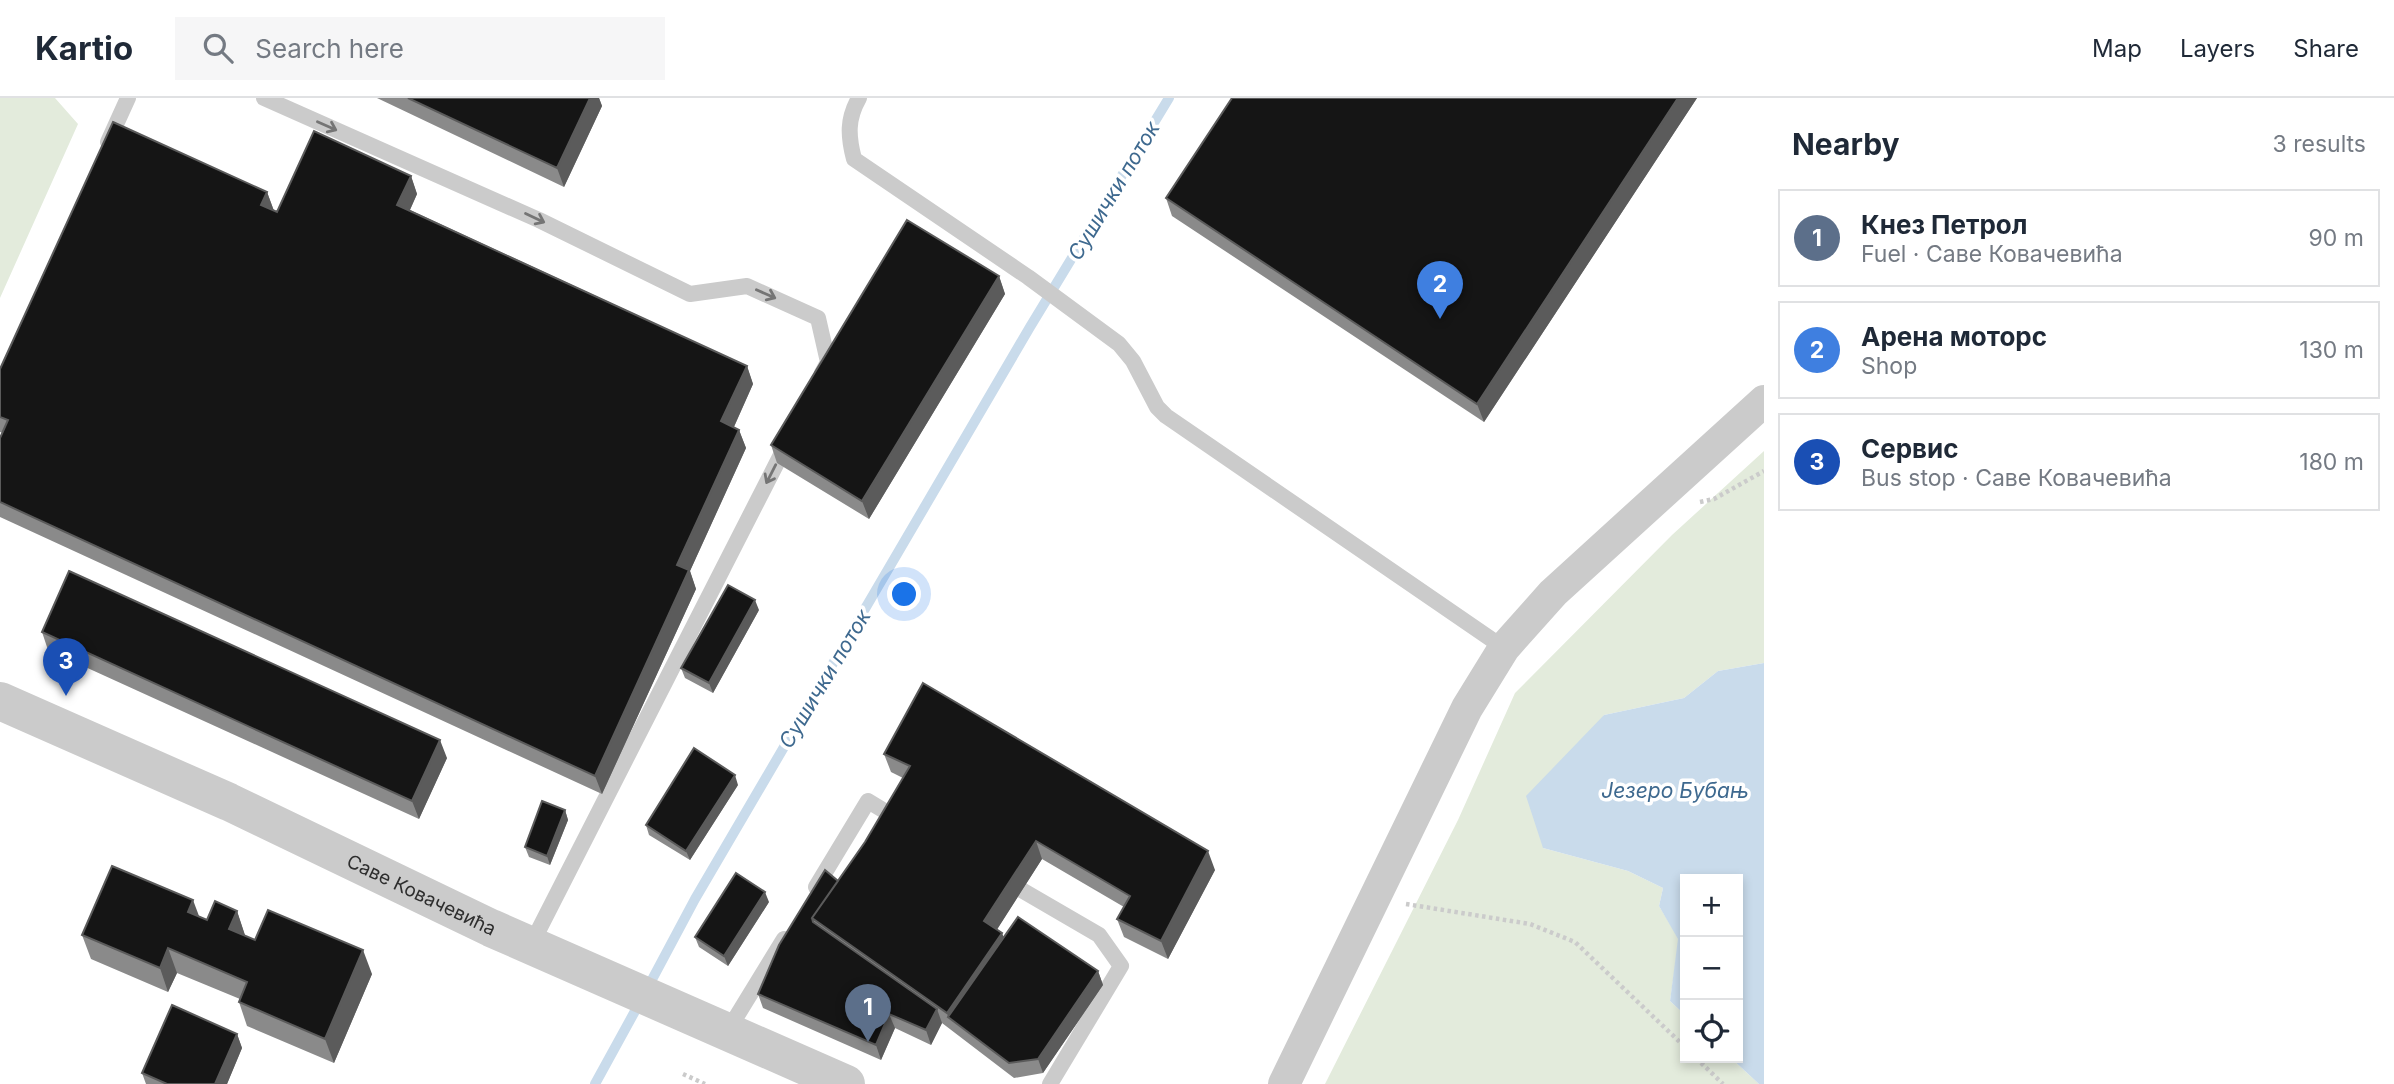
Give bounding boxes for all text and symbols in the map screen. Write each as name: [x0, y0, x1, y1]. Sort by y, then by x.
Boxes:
search box: [175, 17, 665, 80]
text: Kartio: [35, 28, 133, 68]
icon: search: [199, 29, 237, 67]
text: Search here: [255, 33, 404, 64]
text: Map: [2092, 34, 2142, 63]
text: Layers: [2180, 34, 2255, 63]
text: Share: [2293, 34, 2359, 63]
water label: Сушички поток: [1062, 116, 1165, 265]
one-way arrow: [315, 120, 337, 133]
text: Nearby: [1792, 126, 1900, 162]
text: 3 results: [2273, 130, 2366, 158]
text: Кнез Петрол: [1861, 209, 2027, 240]
one-way arrow: [523, 212, 545, 225]
text: 1: [1812, 224, 1822, 252]
text: 90 m: [2309, 224, 2364, 252]
text: Fuel · Саве Ковачевића: [1861, 240, 2123, 268]
pin: 2: [1417, 261, 1463, 319]
one-way arrow: [755, 288, 777, 301]
text: Арена моторс: [1861, 321, 2047, 352]
text: 2: [1810, 336, 1824, 364]
text: 130 m: [2299, 336, 2364, 364]
text: Shop: [1861, 352, 1917, 380]
text: Сервис: [1861, 433, 1959, 464]
text: 3: [1810, 448, 1824, 476]
text: 180 m: [2299, 448, 2364, 476]
one-way arrow: [764, 463, 778, 484]
text: Bus stop · Саве Ковачевића: [1861, 464, 2172, 492]
your location: [887, 577, 921, 611]
water label: Сушички поток: [773, 604, 876, 753]
pin: 3: [43, 638, 89, 696]
water label: Језеро Бубањ: [1601, 778, 1749, 803]
street label: Саве Ковачевића: [343, 849, 500, 941]
map controls: [1680, 874, 1743, 1063]
button: +: [1680, 874, 1743, 937]
button: −: [1680, 937, 1743, 1000]
pin: 1: [845, 984, 891, 1042]
button: locate: [1680, 1000, 1743, 1063]

